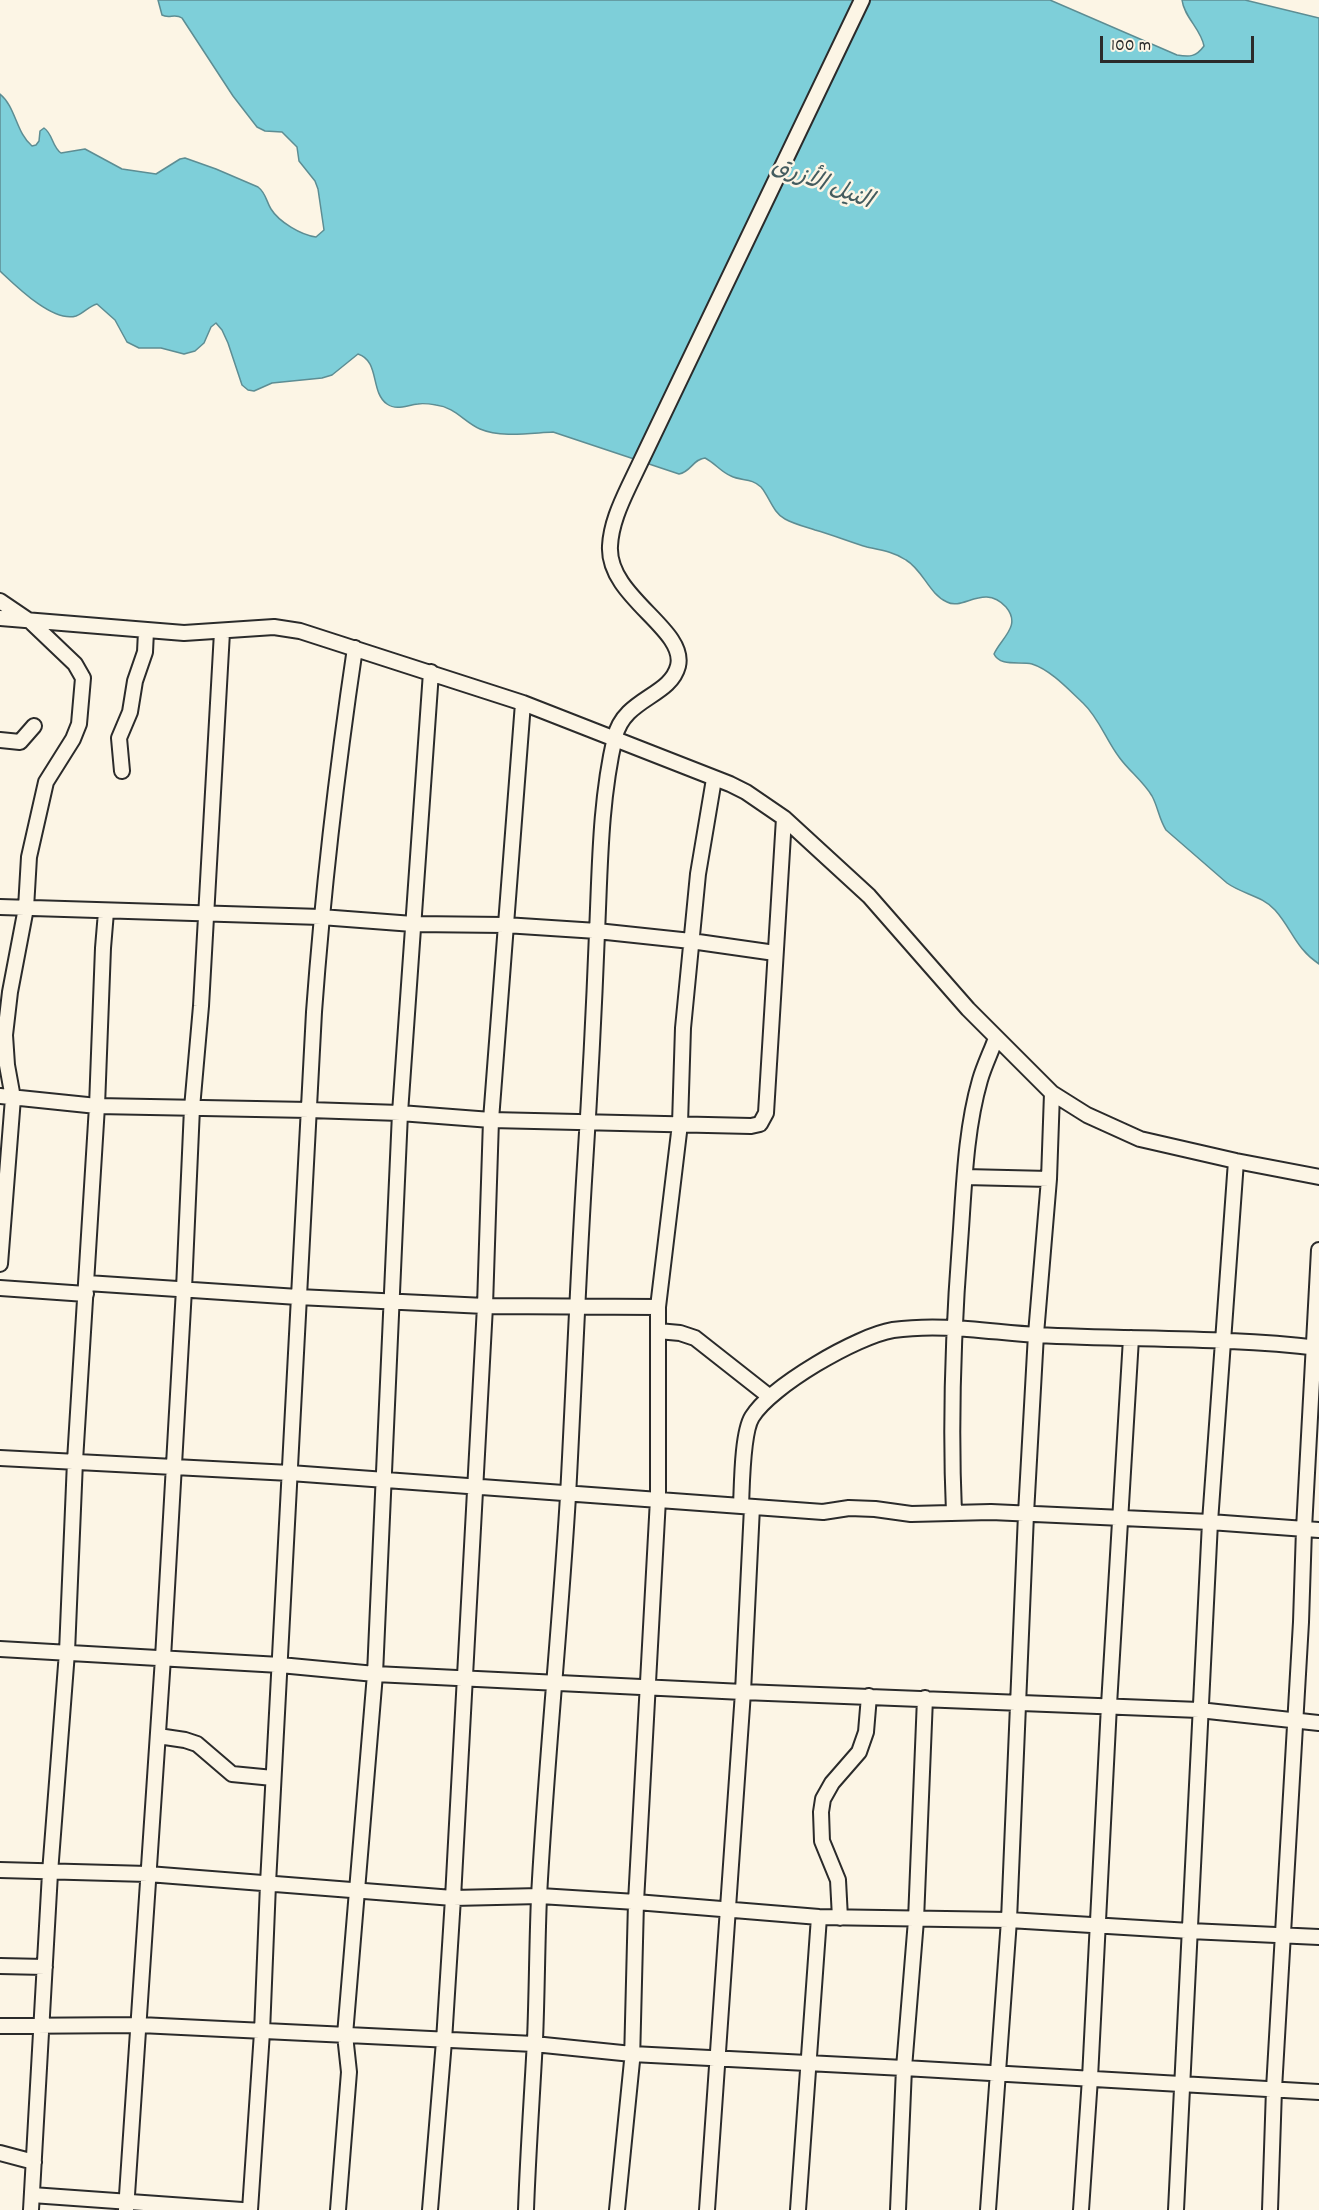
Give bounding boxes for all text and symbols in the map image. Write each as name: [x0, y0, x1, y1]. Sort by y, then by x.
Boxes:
scale bar: [1103, 24, 1258, 62]
text: 100 m: [1111, 34, 1151, 59]
water label: النيل الأزرق: [767, 154, 875, 218]

